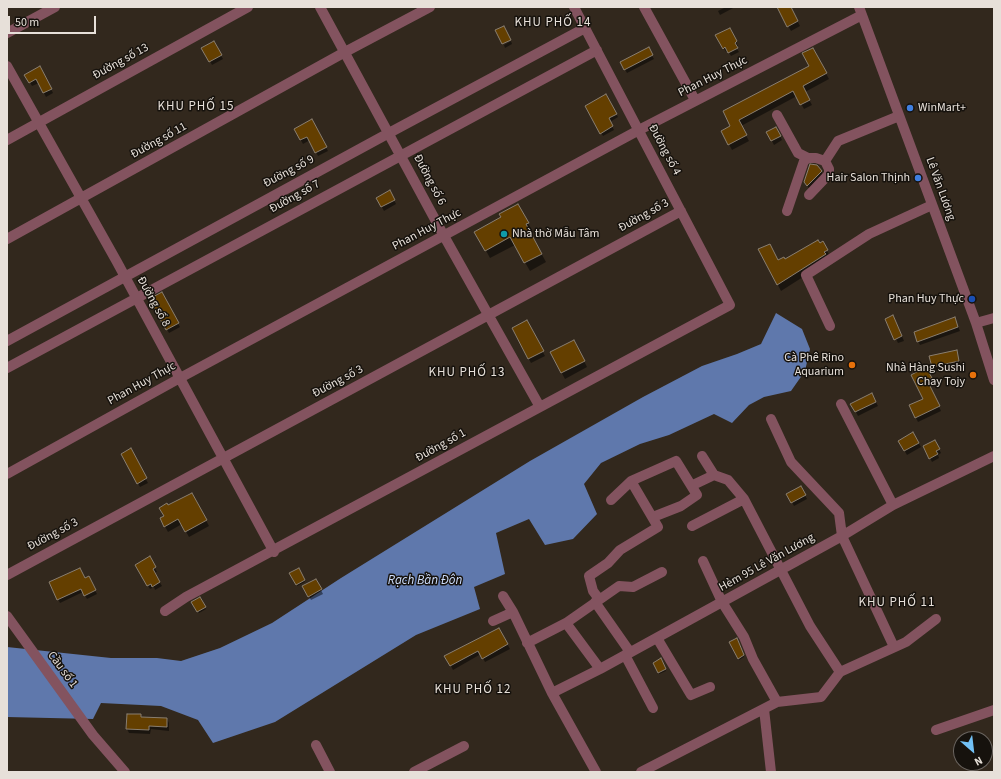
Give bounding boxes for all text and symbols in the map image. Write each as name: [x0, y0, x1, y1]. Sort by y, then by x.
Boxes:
scale bar: [10, 8, 98, 34]
text: 50 m: [15, 14, 39, 31]
district label: KHU PHỐ 14: [515, 15, 591, 31]
street label: Đường số 13: [91, 41, 151, 83]
street label: Phan Huy Thực: [676, 53, 750, 101]
district label: KHU PHỐ 15: [158, 99, 234, 115]
place label: WinMart+: [918, 101, 966, 115]
marker: WinMart+: [905, 103, 915, 113]
street label: Đường số 11: [129, 120, 189, 162]
street label: Đường số 4: [645, 122, 683, 178]
street label: Đường số 6: [410, 152, 448, 208]
street label: Đường số 9: [261, 153, 317, 191]
street label: Lê Văn Lương: [922, 155, 958, 223]
place label: Hair Salon Thịnh: [827, 171, 910, 185]
marker: Hair Salon Thịnh: [913, 173, 923, 183]
street label: Đường số 7: [267, 177, 323, 217]
street label: Đường số 3: [616, 196, 672, 236]
street label: Phan Huy Thực: [390, 206, 464, 254]
place label: Nhà thờ Mẫu Tâm: [512, 227, 599, 241]
marker: Nhà thờ Mẫu Tâm: [499, 229, 509, 239]
street label: Đường số 8: [133, 274, 173, 330]
place label: Phan Huy Thực: [888, 292, 964, 306]
marker: Phan Huy Thực: [967, 294, 977, 304]
place label: Cà Phê Rino Aquarium: [784, 351, 844, 379]
street label: Phan Huy Thực: [105, 359, 179, 409]
marker: Cà Phê Rino Aquarium: [847, 360, 857, 370]
place label: Nhà Hàng Sushi Chay Tojy: [886, 361, 965, 389]
street label: Đường số 3: [310, 363, 366, 401]
district label: KHU PHỐ 13: [429, 365, 505, 381]
marker: Nhà Hàng Sushi Chay Tojy: [968, 370, 978, 380]
street label: Đường số 1: [413, 426, 469, 466]
street label: Đường số 3: [25, 516, 81, 554]
street label: Hẻm 95 Lê Văn Lương: [717, 531, 817, 595]
water label: Rạch Bần Đôn: [388, 573, 462, 589]
district label: KHU PHỐ 11: [859, 595, 935, 611]
street label: Cầu số 1: [44, 649, 80, 691]
district label: KHU PHỐ 12: [435, 682, 511, 698]
north arrow: [953, 731, 993, 771]
text: N: [972, 753, 985, 769]

